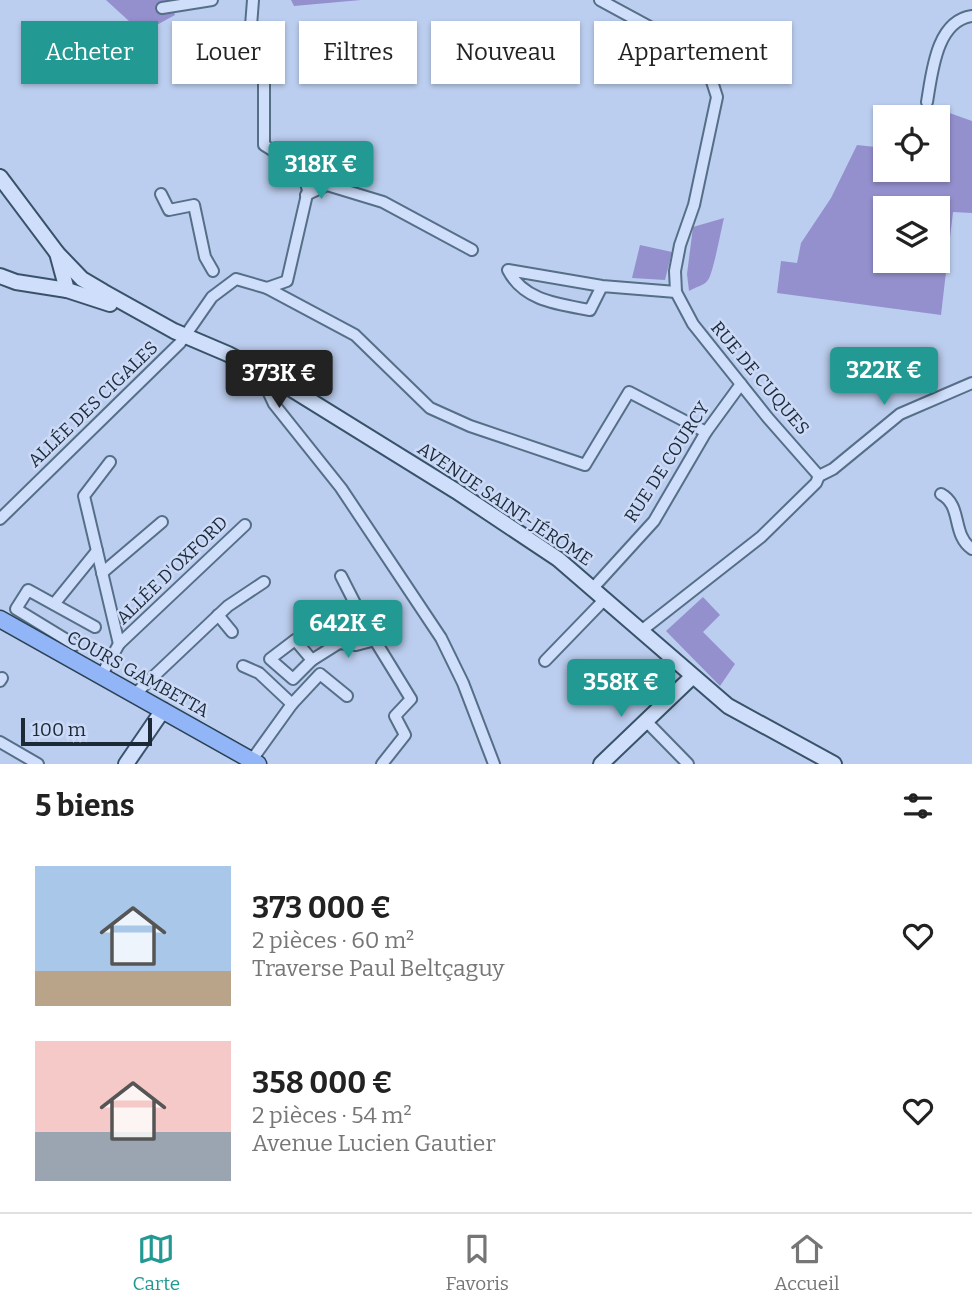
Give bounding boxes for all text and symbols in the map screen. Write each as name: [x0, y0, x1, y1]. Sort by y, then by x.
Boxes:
chip: Acheter: [21, 21, 158, 84]
chip: Louer: [172, 21, 285, 84]
chip: Filtres: [299, 21, 417, 84]
chip: Nouveau: [431, 21, 580, 84]
chip: Appartement: [594, 21, 792, 84]
map controls: [873, 105, 950, 273]
button: locate: [873, 105, 950, 182]
pin: 318K €: [264, 142, 378, 201]
text: 318K €: [284, 150, 358, 178]
button: layers: [873, 196, 950, 273]
street label: RUE DE CUQUES: [706, 317, 814, 439]
street label: ALLÉE DES CIGALES: [23, 336, 162, 472]
pin: 322K €: [827, 348, 941, 407]
pin: 373K €: [222, 350, 336, 410]
text: 322K €: [846, 356, 922, 384]
text: 373K €: [242, 359, 316, 387]
street label: RUE DE COURCY: [620, 397, 714, 526]
street label: AVENUE SAINT-JÉRÔME: [413, 436, 597, 571]
street label: ALLÉE D'OXFORD: [111, 510, 232, 629]
pin: 642K €: [291, 600, 405, 660]
text: 642K €: [309, 609, 387, 637]
street label: COURS GAMBETTA: [63, 626, 213, 722]
pin: 358K €: [564, 660, 678, 719]
text: 358K €: [583, 668, 659, 696]
scale bar: [21, 715, 152, 747]
text: 100 m: [32, 718, 86, 741]
icon: filters: [899, 787, 937, 825]
text: 5 biens: [35, 788, 135, 824]
text: 373 000 €: [252, 890, 391, 926]
icon: home: [91, 894, 175, 978]
icon: heart: [899, 917, 937, 955]
text: 2 pièces · 60 m²: [252, 926, 414, 954]
text: Traverse Paul Beltçaguy: [252, 954, 504, 982]
text: 358 000 €: [252, 1065, 393, 1101]
icon: home: [91, 1069, 175, 1153]
icon: heart: [899, 1092, 937, 1130]
text: 2 pièces · 54 m²: [252, 1101, 412, 1129]
text: Avenue Lucien Gautier: [252, 1129, 496, 1157]
tab: Carte: [133, 1230, 180, 1295]
tab: Favoris: [445, 1230, 509, 1295]
tab: Accueil: [774, 1230, 839, 1295]

